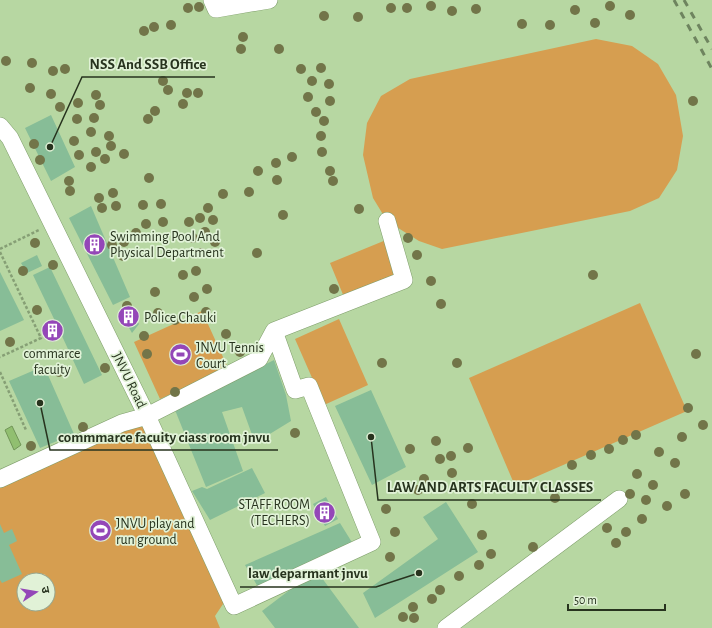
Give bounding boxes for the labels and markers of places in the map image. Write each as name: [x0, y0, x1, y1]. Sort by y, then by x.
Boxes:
callout: NSS And SSB Office: [82, 50, 215, 77]
place label: Swimming Pool And Physical Department: [110, 230, 224, 260]
building icon: Swimming Pool And Physical Department: [82, 231, 108, 257]
building icon: Police Chauki: [116, 304, 142, 330]
place label: Police Chauki: [144, 311, 217, 325]
building icon: commarce facuity: [39, 318, 65, 344]
place label: JNVU Tennis Court: [196, 341, 264, 371]
sports icon: JNVU Tennis Court: [168, 342, 194, 368]
place label: commarce facuity: [23, 347, 81, 377]
callout: commmarce facuity ciass room jnvu: [50, 423, 278, 450]
callout: LAW AND ARTS FACULTY CLASSES: [378, 473, 601, 500]
place label: STAFF ROOM (TECHERS): [239, 498, 310, 528]
building icon: STAFF ROOM (TECHERS): [312, 499, 338, 525]
place label: JNVU play and run ground: [116, 517, 195, 547]
sports icon: JNVU play and run ground: [87, 518, 113, 544]
callout: law deparmant jnvu: [240, 560, 376, 587]

